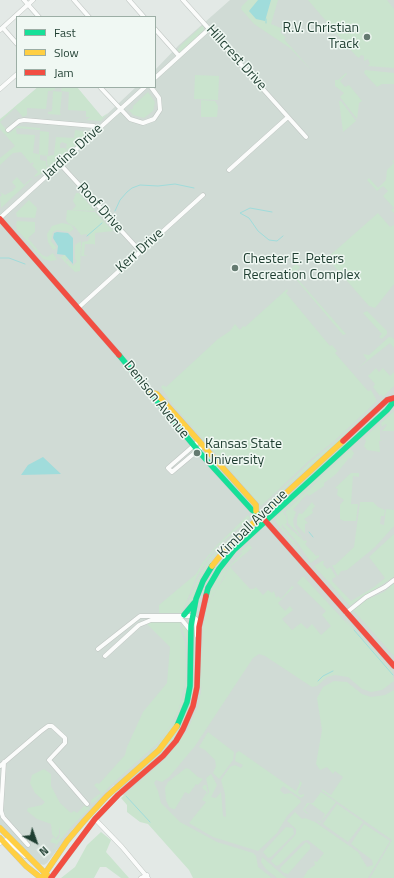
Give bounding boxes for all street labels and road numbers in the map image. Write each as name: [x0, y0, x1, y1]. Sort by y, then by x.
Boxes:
street label: Hillcrest Drive: [202, 22, 270, 94]
street label: Jardine Drive: [40, 121, 106, 183]
street label: Roof Drive: [73, 179, 127, 237]
street label: Kerr Drive: [113, 225, 167, 277]
street label: Denison Avenue: [120, 358, 192, 442]
street label: Kimball Avenue: [215, 487, 291, 561]

